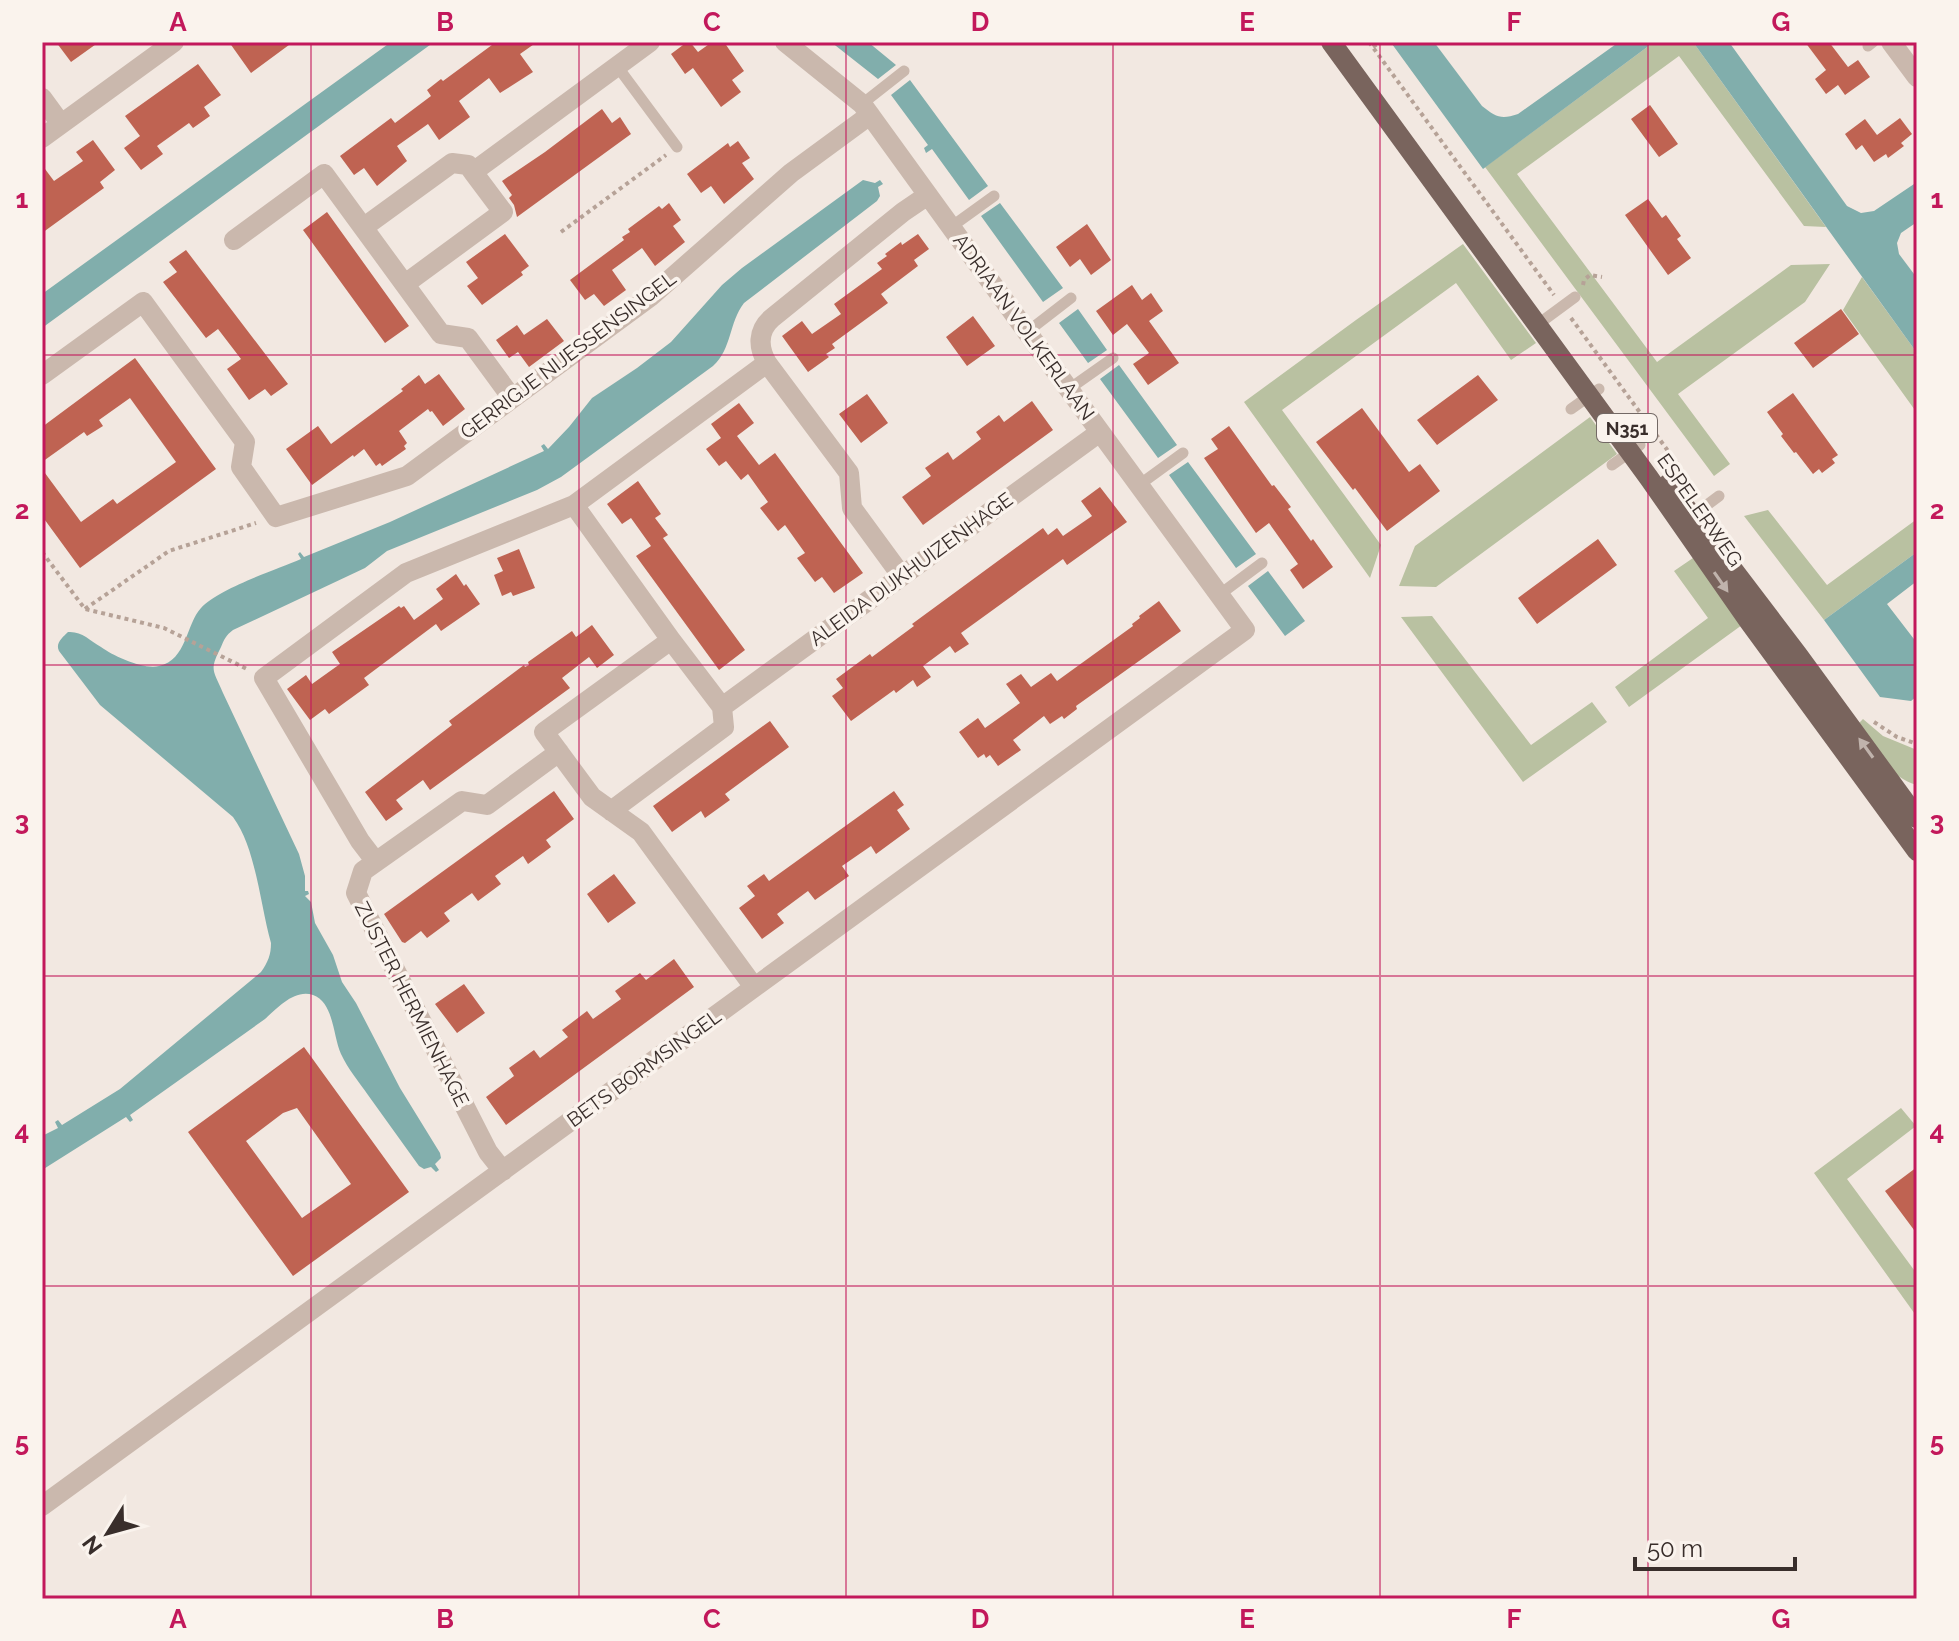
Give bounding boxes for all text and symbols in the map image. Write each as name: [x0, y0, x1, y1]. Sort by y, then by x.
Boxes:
text: A: [169, 7, 187, 37]
text: B: [436, 7, 454, 37]
text: C: [703, 7, 721, 37]
text: D: [971, 7, 989, 37]
text: E: [1239, 7, 1255, 37]
text: F: [1507, 7, 1522, 37]
text: G: [1772, 7, 1790, 37]
text: 1: [16, 184, 29, 214]
text: 1: [1931, 184, 1944, 214]
street label: ADRIAAN VOLKERLAAN: [948, 229, 1100, 425]
street label: GERRIGJE NIJESSENSINGEL: [456, 266, 681, 444]
road number: N351: [1597, 414, 1657, 442]
street label: ESPELERWEG: [1652, 449, 1748, 571]
street label: ALEIDA DIJKHUIZENHAGE: [805, 487, 1017, 651]
text: 2: [15, 495, 29, 525]
text: 2: [1930, 495, 1944, 525]
one-way arrow: [1713, 571, 1728, 592]
one-way arrow: [1859, 738, 1875, 758]
text: 3: [15, 806, 29, 836]
text: 3: [1930, 806, 1944, 836]
street label: ZUSTER HERMIENHAGE: [350, 898, 474, 1110]
street label: BETS BORMSINGEL: [562, 1004, 726, 1132]
text: 4: [15, 1116, 29, 1146]
text: 4: [1930, 1116, 1944, 1146]
text: 5: [15, 1427, 29, 1457]
text: 5: [1930, 1427, 1944, 1457]
north arrow: [68, 1493, 148, 1573]
scale bar: [1635, 1521, 1795, 1571]
text: N: [77, 1531, 107, 1560]
text: 50 m: [1647, 1534, 1703, 1563]
text: A: [169, 1604, 187, 1634]
text: B: [436, 1604, 454, 1634]
text: C: [703, 1604, 721, 1634]
text: D: [971, 1604, 989, 1634]
text: E: [1239, 1604, 1255, 1634]
text: F: [1507, 1604, 1522, 1634]
text: G: [1772, 1604, 1790, 1634]

